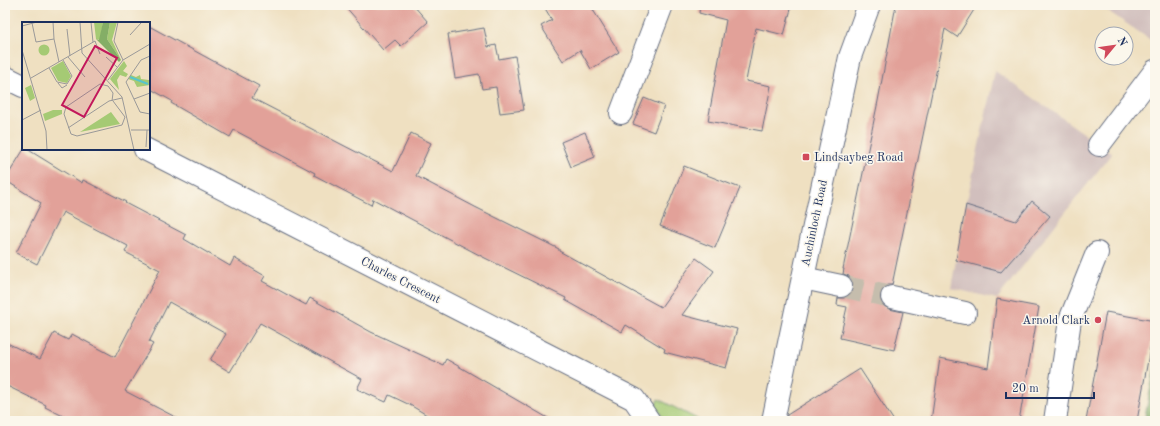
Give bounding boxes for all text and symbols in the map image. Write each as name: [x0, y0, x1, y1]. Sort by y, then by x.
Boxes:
inset map: [22, 22, 150, 150]
north arrow: [1094, 26, 1134, 66]
text: N: [1115, 36, 1129, 49]
marker: Lindsaybeg Road: [801, 152, 811, 162]
place label: Lindsaybeg Road: [814, 152, 904, 164]
street label: Auchinloch Road: [800, 179, 830, 268]
street label: Charles Crescent: [359, 256, 442, 306]
place label: Arnold Clark: [1022, 315, 1090, 327]
marker: Arnold Clark: [1093, 315, 1103, 325]
scale bar: [1006, 374, 1094, 400]
text: 20 m: [1012, 383, 1039, 395]

